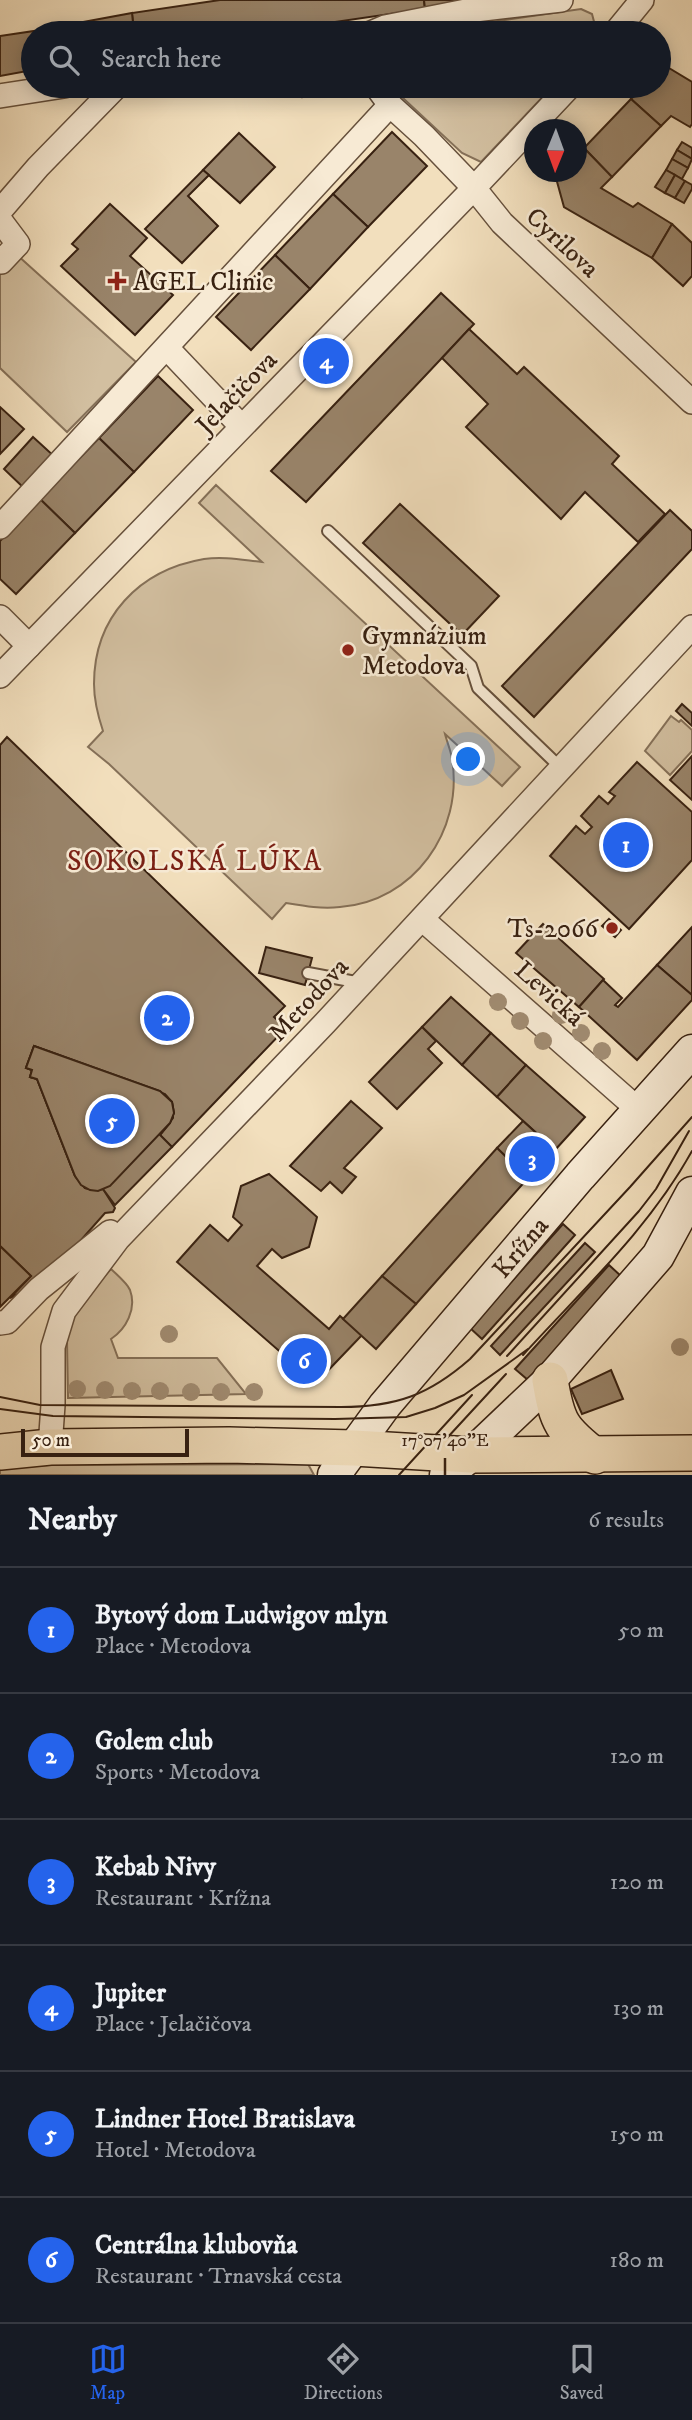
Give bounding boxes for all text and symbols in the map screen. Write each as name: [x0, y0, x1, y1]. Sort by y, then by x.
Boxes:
search box: [21, 21, 671, 98]
icon: search: [45, 41, 83, 79]
text: Search here: [101, 43, 221, 76]
north arrow: [524, 119, 587, 182]
street label: Cyrilova: [518, 201, 606, 285]
place label: AGEL Clinic: [133, 266, 274, 299]
marker: AGEL Clinic: [107, 271, 127, 291]
pin: 4: [303, 335, 349, 387]
street label: Jelačičova: [188, 344, 285, 443]
place label: Gymnázium Metodova: [362, 620, 487, 683]
marker: Gymnázium Metodova: [340, 642, 356, 658]
your location: [451, 742, 485, 776]
pin: 1: [603, 819, 649, 871]
district label: SOKOLSKÁ LÚKA: [67, 843, 323, 879]
place label: Ts-2066: [507, 913, 599, 946]
marker: Ts-2066: [604, 920, 620, 936]
street label: Metodova: [262, 951, 356, 1049]
street label: Levická: [507, 954, 591, 1034]
pin: 2: [144, 992, 190, 1044]
pin: 5: [89, 1095, 135, 1147]
pin: 3: [509, 1133, 555, 1185]
street label: Krížna: [486, 1210, 556, 1286]
pin: 6: [281, 1335, 327, 1387]
scale bar: [21, 1426, 189, 1458]
text: 50 m: [32, 1429, 70, 1452]
text: 17°07'40"E: [401, 1430, 489, 1452]
text: Nearby: [28, 1502, 117, 1539]
text: 6 results: [588, 1506, 664, 1535]
text: Bytový dom Ludwigov mlyn: [95, 1599, 388, 1632]
text: 1: [47, 1616, 55, 1645]
text: 50 m: [618, 1616, 664, 1645]
text: Place · Metodova: [95, 1632, 251, 1661]
text: Golem club: [95, 1725, 213, 1758]
text: 2: [45, 1742, 57, 1771]
text: 120 m: [610, 1742, 664, 1771]
text: Sports · Metodova: [95, 1758, 260, 1787]
text: Kebab Nivy: [95, 1851, 216, 1884]
text: 3: [47, 1868, 55, 1897]
text: 120 m: [610, 1868, 664, 1897]
text: Restaurant · Krížna: [95, 1884, 271, 1913]
text: Jupiter: [95, 1977, 166, 2010]
text: 4: [44, 1994, 58, 2023]
text: 130 m: [612, 1994, 664, 2023]
text: Place · Jelačičova: [95, 2010, 252, 2039]
text: Lindner Hotel Bratislava: [95, 2103, 355, 2136]
text: 5: [45, 2120, 57, 2149]
text: 150 m: [610, 2120, 664, 2149]
text: Hotel · Metodova: [95, 2136, 256, 2165]
text: Centrálna klubovňa: [95, 2229, 298, 2262]
text: 6: [45, 2246, 57, 2275]
text: 180 m: [609, 2246, 664, 2275]
text: Restaurant · Trnavská cesta: [95, 2262, 342, 2291]
tab: Map: [89, 2340, 127, 2405]
tab: Directions: [304, 2340, 383, 2405]
tab: Saved: [560, 2340, 603, 2405]

